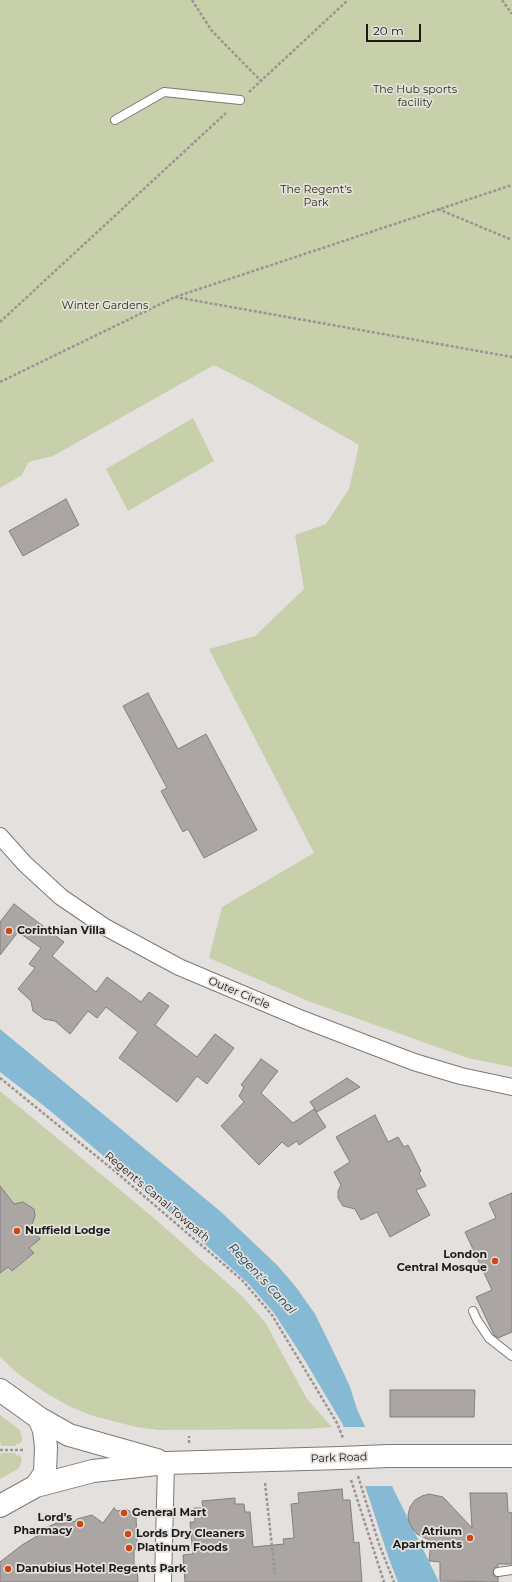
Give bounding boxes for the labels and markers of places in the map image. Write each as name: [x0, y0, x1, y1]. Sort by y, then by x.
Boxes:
place label: Corinthian Villa: [17, 924, 106, 938]
marker: Corinthian Villa: [4, 926, 14, 936]
place label: Nuffield Lodge: [25, 1224, 110, 1238]
marker: Nuffield Lodge: [12, 1226, 22, 1236]
place label: London Central Mosque: [397, 1248, 487, 1274]
marker: London Central Mosque: [490, 1256, 500, 1266]
place label: General Mart: [132, 1506, 207, 1520]
marker: General Mart: [119, 1508, 129, 1518]
place label: Lord's Pharmacy: [13, 1511, 72, 1537]
marker: Lord's Pharmacy: [75, 1519, 85, 1529]
place label: Atrium Apartments: [393, 1525, 462, 1551]
place label: Lords Dry Cleaners: [136, 1527, 245, 1541]
marker: Lords Dry Cleaners: [123, 1529, 133, 1539]
marker: Atrium Apartments: [465, 1533, 475, 1543]
place label: Platinum Foods: [137, 1541, 228, 1555]
marker: Platinum Foods: [124, 1543, 134, 1553]
place label: Danubius Hotel Regents Park: [16, 1562, 186, 1576]
marker: Danubius Hotel Regents Park: [3, 1564, 13, 1574]

